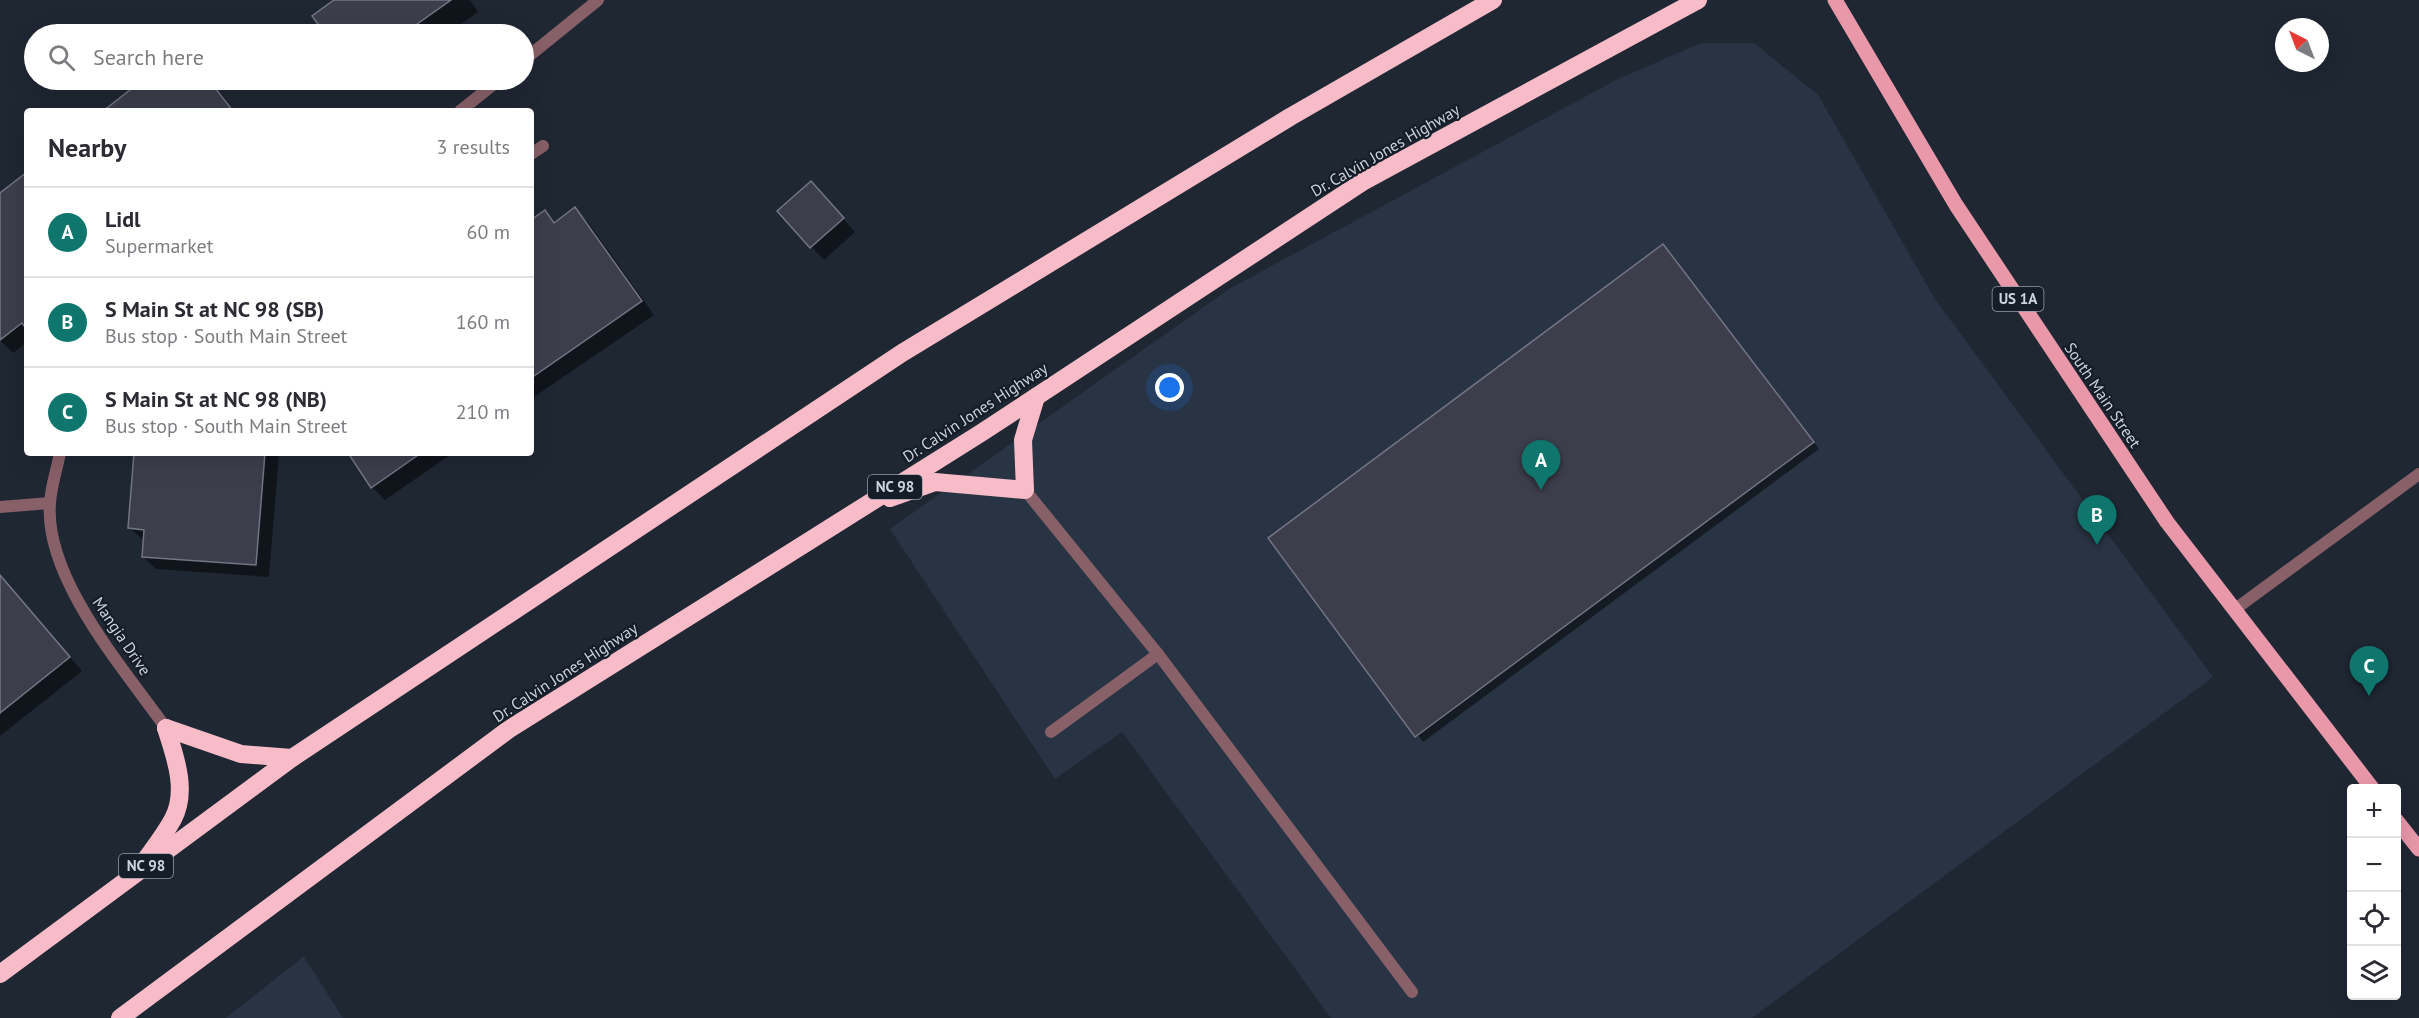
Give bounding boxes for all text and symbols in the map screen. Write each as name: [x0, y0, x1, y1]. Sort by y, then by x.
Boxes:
north arrow: [2275, 18, 2329, 72]
search box: [24, 24, 534, 90]
icon: search: [45, 41, 78, 74]
text: Search here: [93, 43, 204, 71]
street label: Dr. Calvin Jones Highway: [1307, 99, 1463, 201]
text: Nearby: [48, 131, 126, 164]
text: 3 results: [437, 134, 510, 160]
text: Lidl: [105, 205, 141, 233]
text: A: [61, 219, 74, 245]
text: 60 m: [467, 219, 510, 245]
text: Supermarket: [105, 233, 213, 259]
road number: US 1A: [1992, 287, 2044, 311]
text: S Main St at NC 98 (SB): [105, 295, 324, 323]
text: B: [62, 309, 73, 335]
text: 160 m: [456, 309, 510, 335]
text: Bus stop · South Main Street: [105, 323, 347, 349]
street label: South Main Street: [2060, 338, 2146, 452]
street label: Dr. Calvin Jones Highway: [899, 357, 1052, 466]
your location: [1155, 373, 1184, 402]
text: S Main St at NC 98 (NB): [105, 385, 327, 413]
text: C: [62, 399, 73, 425]
text: 210 m: [456, 399, 510, 425]
text: Bus stop · South Main Street: [105, 413, 347, 439]
pin: A: [1522, 440, 1560, 490]
road number: NC 98: [868, 475, 922, 499]
pin: B: [2078, 496, 2116, 545]
street label: Mangia Drive: [88, 593, 156, 679]
street label: Dr. Calvin Jones Highway: [489, 617, 642, 726]
pin: C: [2350, 646, 2388, 696]
map controls: [2347, 784, 2401, 1000]
button: +: [2347, 784, 2401, 838]
button: −: [2347, 838, 2401, 892]
road number: NC 98: [119, 854, 173, 878]
button: locate: [2347, 892, 2401, 946]
button: layers: [2347, 946, 2401, 1000]

